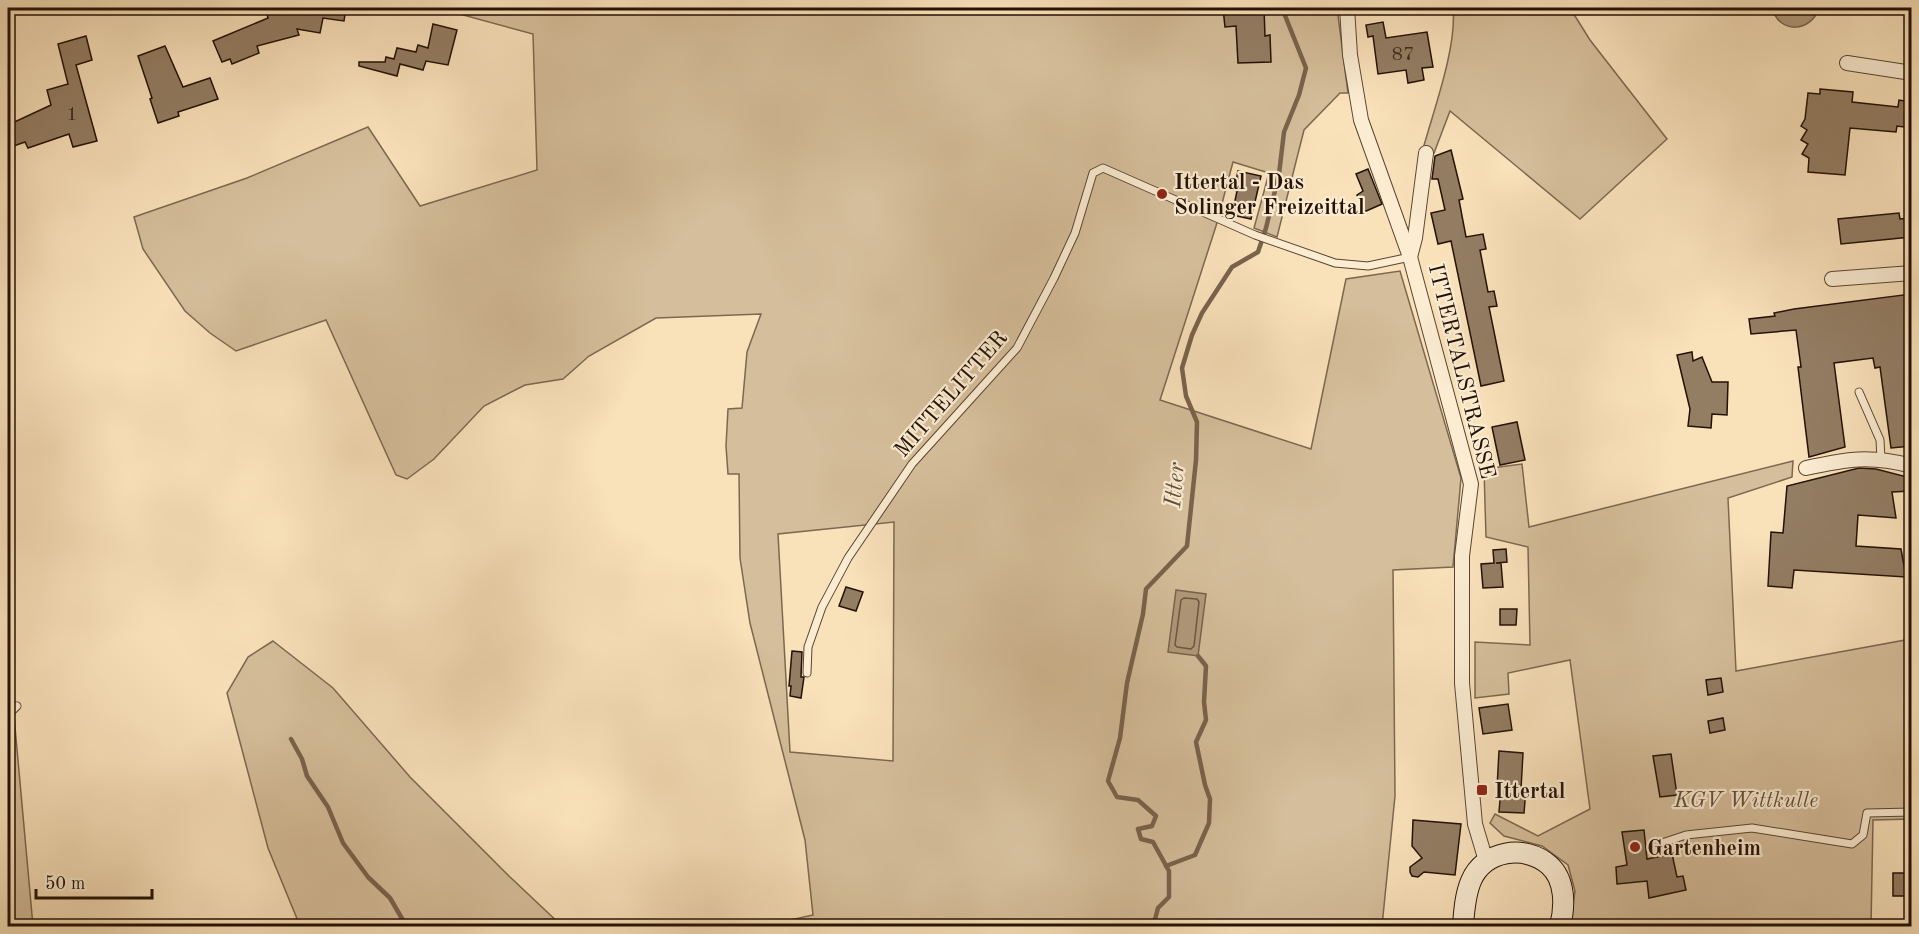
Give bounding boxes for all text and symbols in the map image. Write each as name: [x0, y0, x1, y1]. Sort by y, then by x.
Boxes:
house number: 87: [1391, 45, 1415, 65]
house number: 1: [66, 105, 78, 125]
place label: Ittertal - Das Solinger Freizeittal: [1174, 172, 1365, 219]
marker: Ittertal - Das Solinger Freizeittal: [1155, 187, 1169, 201]
street label: ITTERTALSTRASSE: [1424, 262, 1498, 481]
street label: MITTELITTER: [891, 327, 1012, 462]
water label: Itter: [1162, 461, 1190, 510]
place label: Ittertal: [1494, 781, 1566, 803]
marker: Ittertal: [1475, 783, 1489, 797]
park label: KGV Wittkulle: [1673, 790, 1818, 812]
place label: Gartenheim: [1647, 838, 1761, 860]
marker: Gartenheim: [1628, 840, 1642, 854]
scale bar: [36, 862, 152, 900]
text: 50 m: [45, 875, 85, 893]

